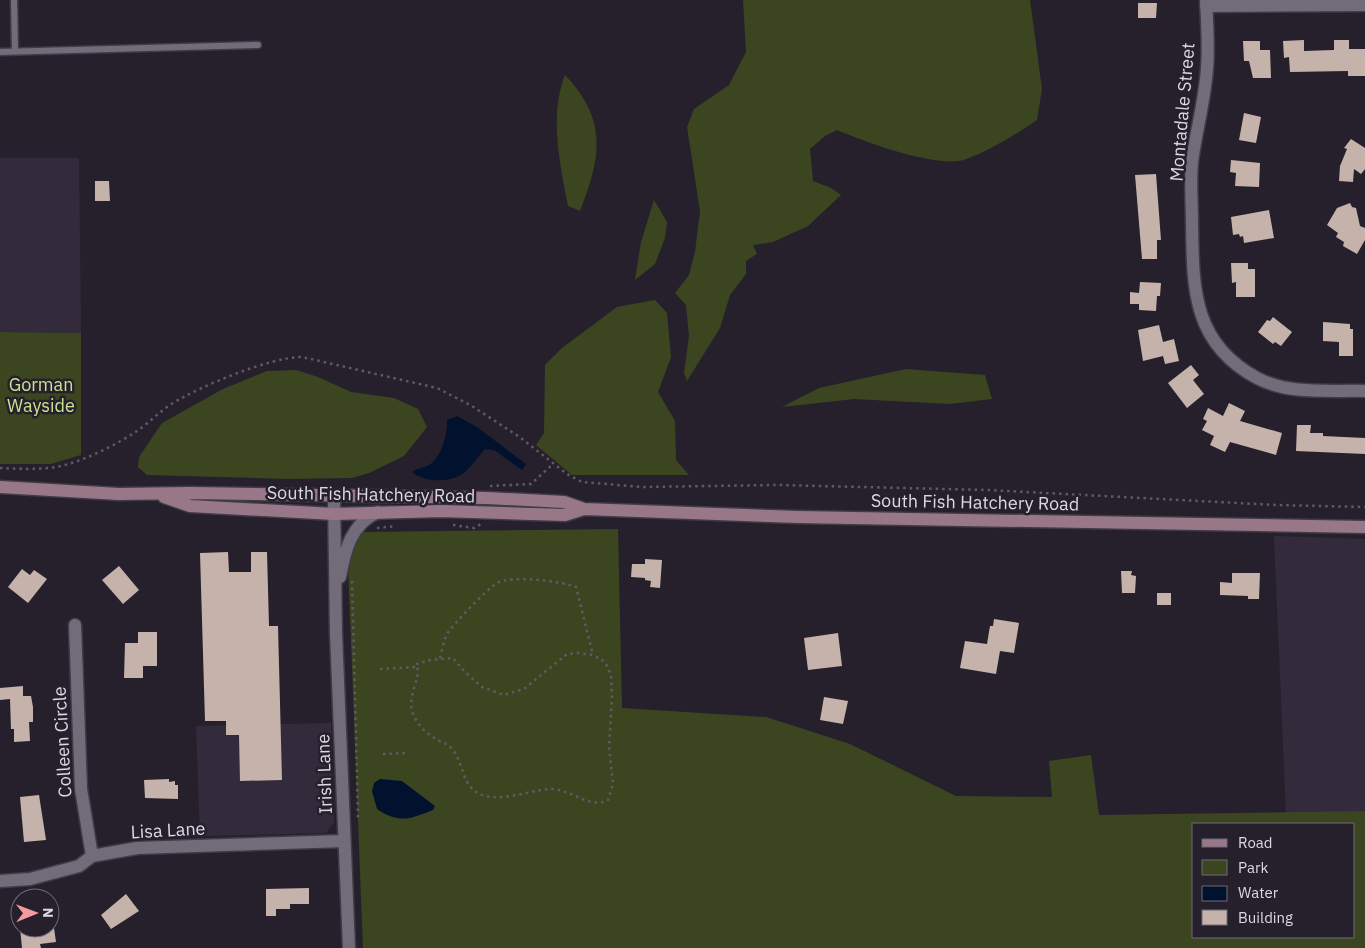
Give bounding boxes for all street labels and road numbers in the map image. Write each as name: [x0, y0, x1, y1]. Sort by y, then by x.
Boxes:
street label: Montadale Street: [1164, 42, 1200, 182]
street label: South Fish Hatchery Road: [267, 481, 475, 507]
street label: South Fish Hatchery Road: [871, 489, 1079, 515]
street label: Colleen Circle: [48, 686, 76, 798]
street label: Irish Lane: [311, 733, 337, 815]
street label: Lisa Lane: [130, 817, 206, 843]

